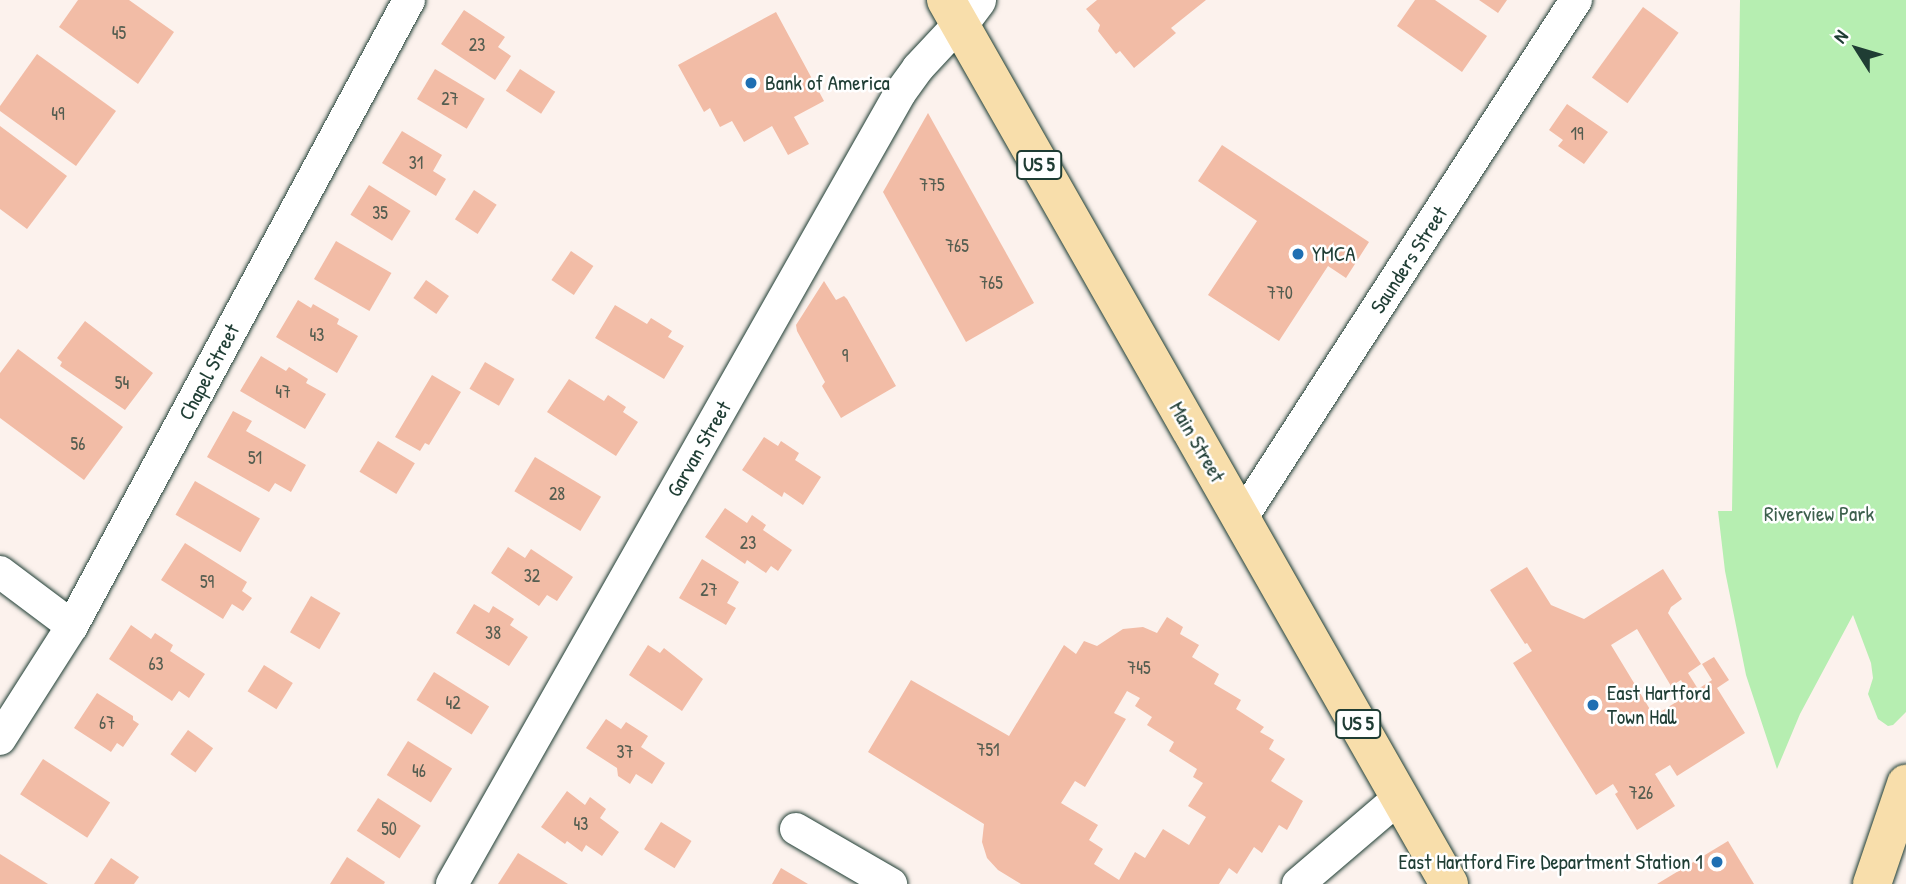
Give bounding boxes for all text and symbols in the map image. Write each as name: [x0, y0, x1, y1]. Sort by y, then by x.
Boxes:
north arrow: [1822, 14, 1892, 84]
house number: 45: [112, 22, 126, 44]
text: N: [1827, 25, 1854, 48]
house number: 23: [469, 34, 485, 56]
place label: Bank of America: [765, 70, 890, 96]
marker: Bank of America: [743, 75, 759, 91]
house number: 27: [441, 88, 459, 110]
house number: 49: [51, 103, 65, 125]
house number: 19: [1570, 123, 1584, 145]
road number: US 5: [1014, 150, 1064, 181]
house number: 31: [409, 152, 423, 174]
house number: 775: [919, 174, 945, 196]
house number: 35: [372, 202, 388, 224]
street label: Saunders Street: [1365, 202, 1453, 318]
house number: 765: [945, 235, 969, 257]
place label: YMCA: [1312, 241, 1356, 267]
marker: YMCA: [1290, 246, 1306, 262]
house number: 765: [979, 272, 1003, 294]
house number: 770: [1267, 282, 1293, 304]
street label: Chapel Street: [173, 320, 245, 424]
house number: 43: [310, 324, 324, 346]
house number: 9: [842, 345, 848, 367]
house number: 54: [115, 372, 129, 394]
house number: 47: [275, 381, 291, 403]
street label: Garvan Street: [662, 397, 736, 501]
street label: Main Street: [1164, 397, 1230, 487]
house number: 56: [71, 433, 85, 455]
house number: 51: [248, 447, 262, 469]
house number: 28: [549, 483, 565, 505]
park label: Riverview Park: [1764, 501, 1874, 527]
house number: 23: [740, 532, 756, 554]
house number: 32: [524, 565, 540, 587]
house number: 59: [200, 571, 214, 593]
house number: 27: [700, 579, 718, 601]
house number: 38: [485, 622, 501, 644]
house number: 63: [148, 653, 164, 675]
house number: 745: [1127, 657, 1151, 679]
place label: East Hartford Town Hall: [1607, 680, 1710, 730]
house number: 42: [445, 692, 461, 714]
marker: East Hartford Town Hall: [1585, 697, 1601, 713]
road number: US 5: [1334, 708, 1382, 740]
house number: 67: [99, 712, 115, 734]
house number: 751: [976, 739, 1000, 761]
house number: 37: [617, 741, 633, 763]
house number: 46: [412, 760, 426, 782]
house number: 726: [1629, 782, 1653, 804]
house number: 43: [574, 813, 588, 835]
house number: 50: [381, 818, 397, 840]
place label: East Hartford Fire Department Station 1: [1399, 849, 1703, 875]
marker: East Hartford Fire Department Station 1: [1709, 854, 1725, 870]

